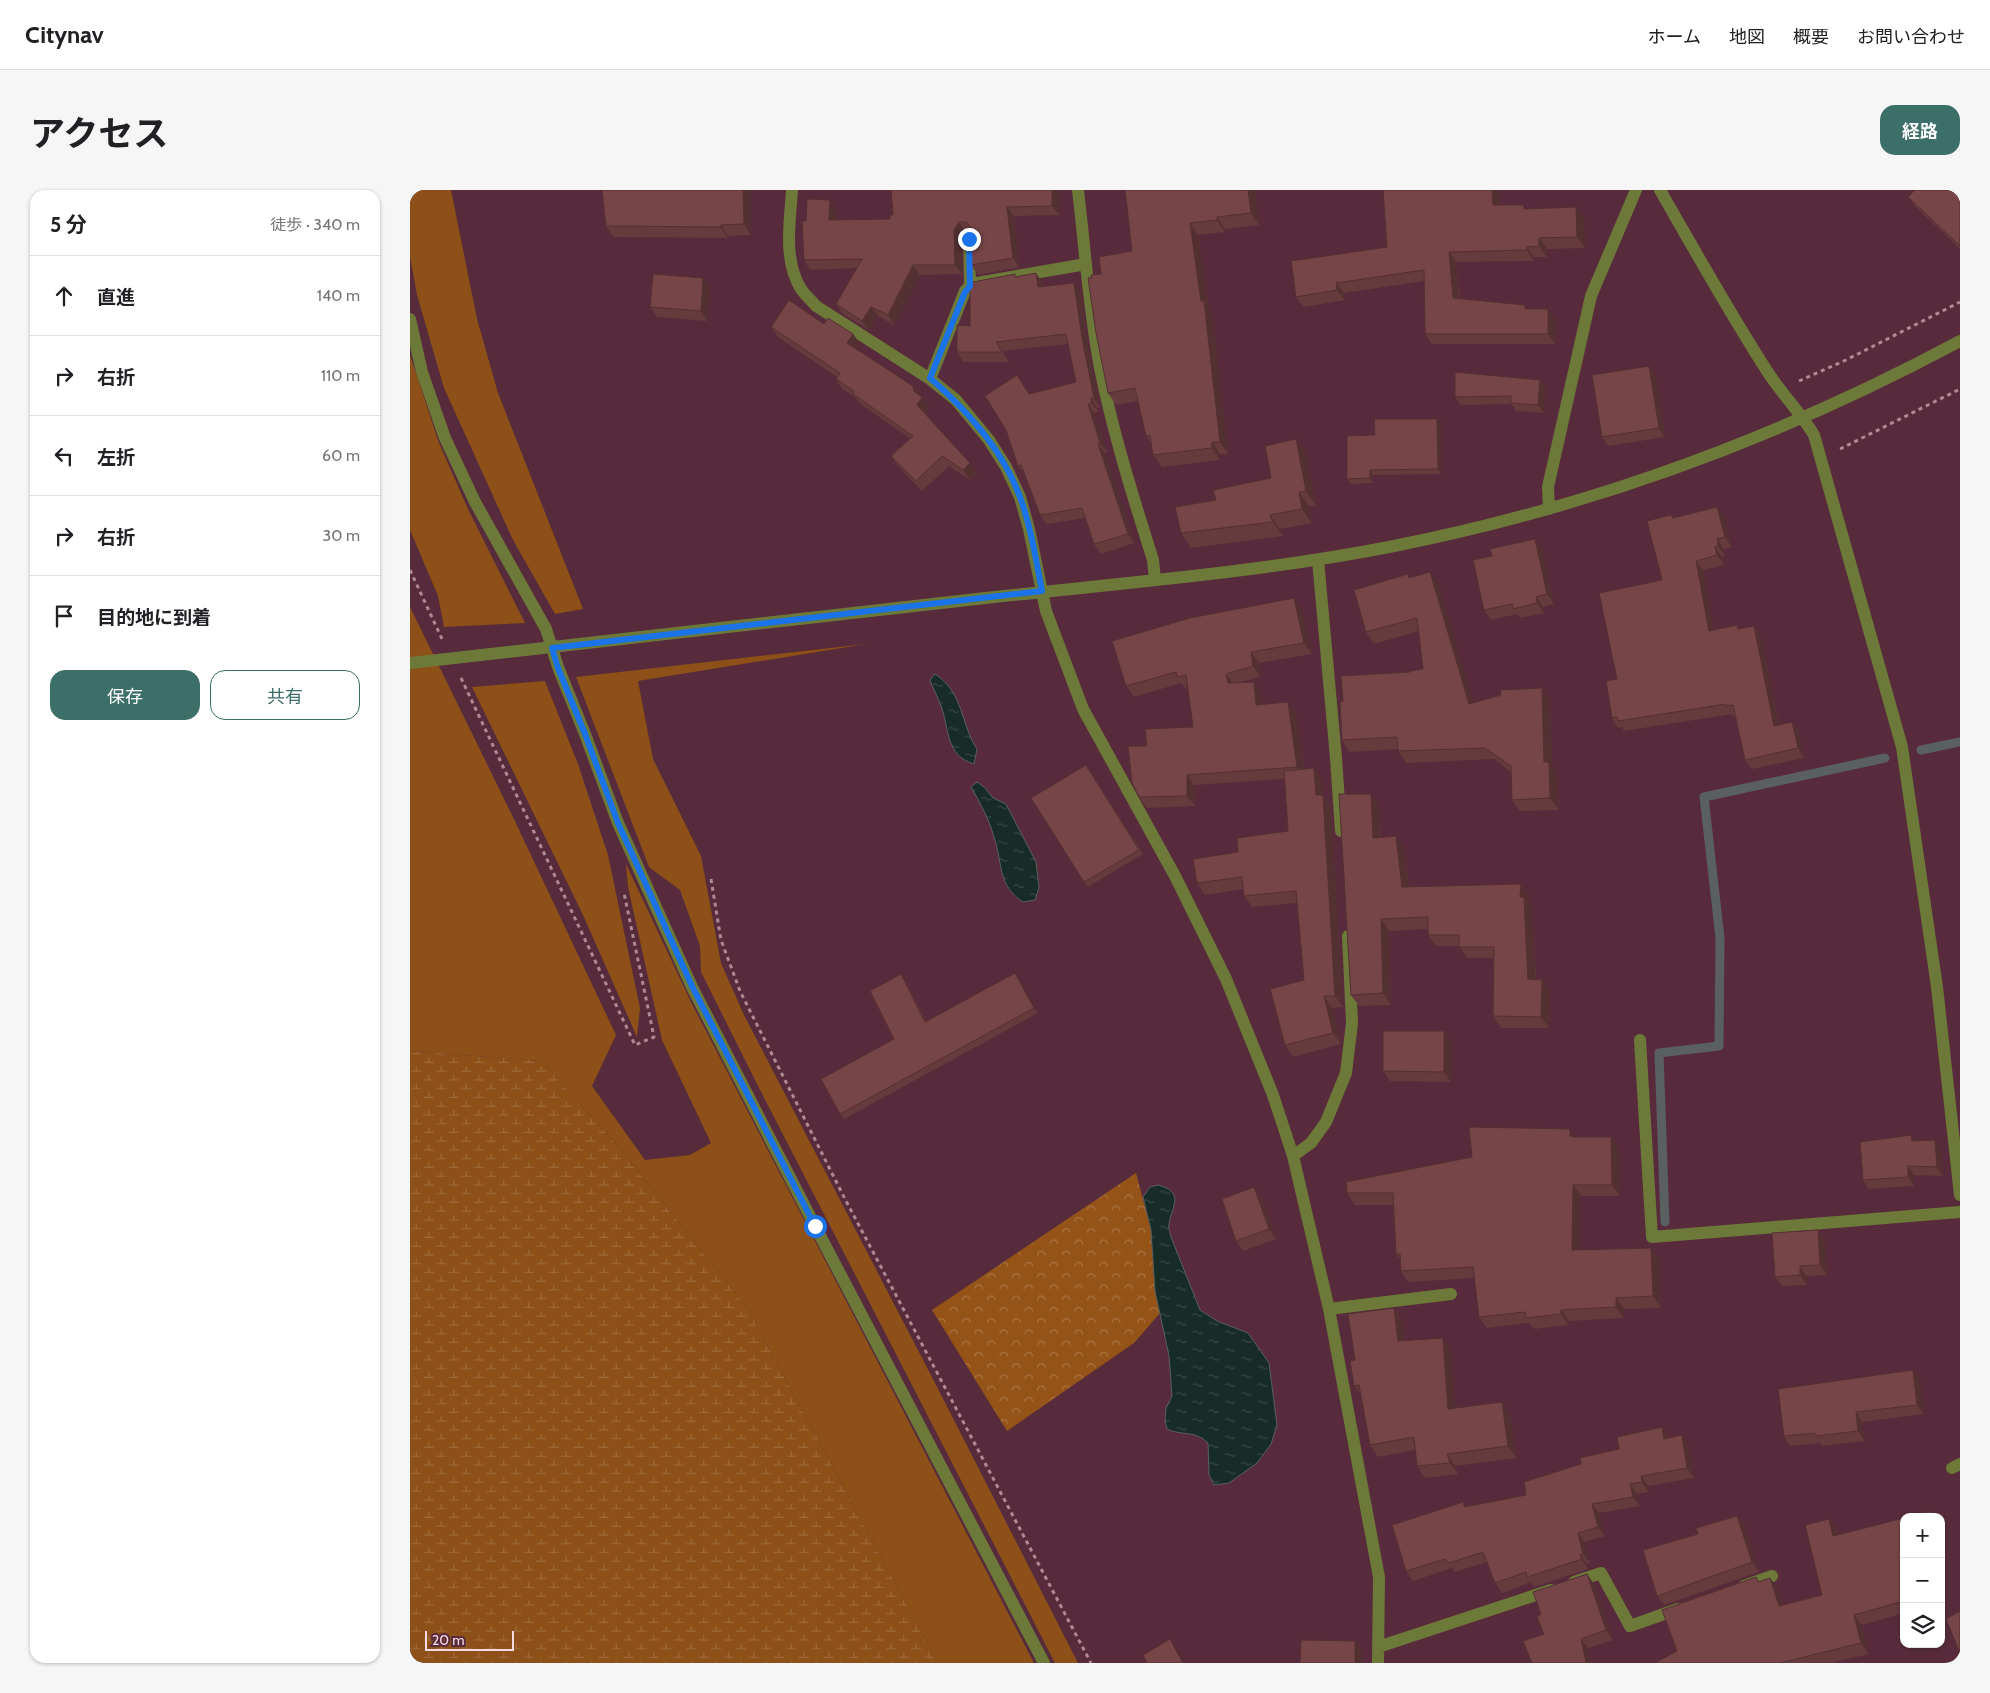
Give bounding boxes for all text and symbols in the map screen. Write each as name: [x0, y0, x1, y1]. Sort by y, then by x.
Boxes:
text: Citynav: [25, 20, 104, 49]
text: ホーム: [1648, 26, 1701, 48]
text: 地図: [1729, 26, 1765, 48]
text: 概要: [1793, 26, 1829, 48]
text: お問い合わせ: [1857, 26, 1965, 48]
button: 経路: [1880, 105, 1960, 155]
text: アクセス: [30, 112, 168, 155]
text: 5 分: [50, 212, 87, 237]
text: 徒歩 · 340 m: [270, 215, 360, 234]
route end: [958, 228, 981, 251]
icon: ahead: [50, 282, 78, 310]
text: 直進: [97, 286, 135, 309]
text: 140 m: [317, 286, 360, 305]
icon: right: [50, 362, 78, 390]
text: 右折: [97, 366, 135, 389]
text: 110 m: [321, 366, 360, 385]
icon: left: [50, 442, 78, 470]
text: 左折: [97, 446, 135, 469]
text: 60 m: [322, 446, 360, 465]
icon: right: [50, 522, 78, 550]
text: 右折: [97, 526, 135, 549]
text: 30 m: [323, 526, 360, 545]
icon: arrive: [50, 602, 78, 630]
text: 目的地に到着: [97, 606, 211, 629]
button: 保存: [50, 670, 200, 720]
button: 共有: [210, 670, 360, 720]
route start: [804, 1215, 827, 1238]
map controls: [1900, 1513, 1945, 1648]
button: +: [1900, 1513, 1945, 1558]
button: −: [1900, 1558, 1945, 1603]
button: layers: [1900, 1603, 1945, 1648]
scale bar: [425, 1628, 514, 1651]
text: 20 m: [432, 1631, 465, 1649]

